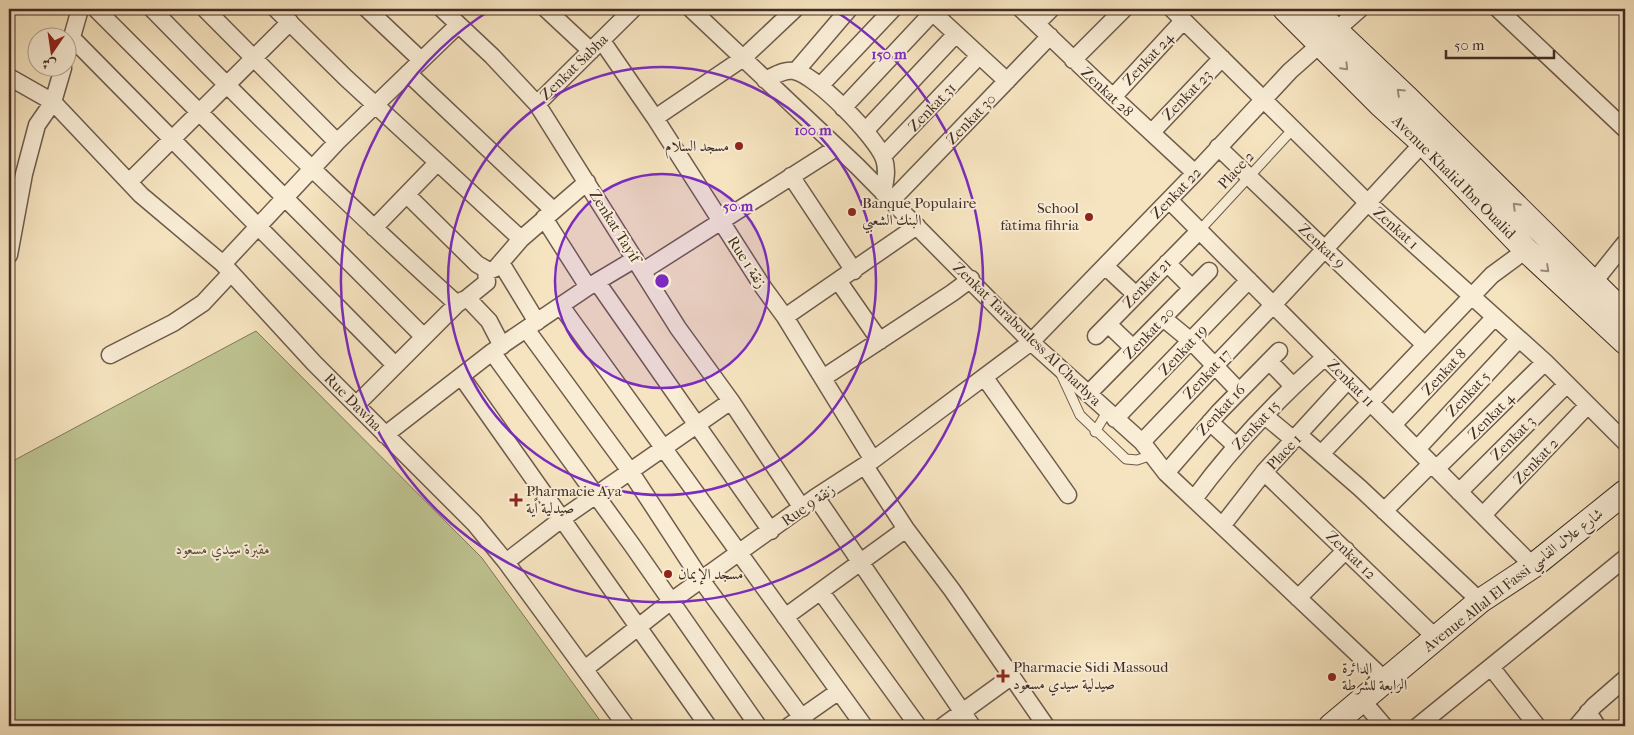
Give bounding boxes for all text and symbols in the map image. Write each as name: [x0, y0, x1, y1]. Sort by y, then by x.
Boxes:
north arrow: [28, 28, 78, 78]
street label: Zenkat 24: [1119, 28, 1178, 89]
scale bar: [1446, 28, 1554, 60]
street label: Zenkat Sabha: [536, 29, 612, 104]
text: 50 m: [1454, 36, 1485, 54]
text: 150 m: [871, 45, 907, 63]
text: ش: [40, 54, 58, 74]
one-way arrow: [1339, 62, 1348, 71]
street label: Zenkat 28: [1077, 63, 1137, 121]
street label: Zenkat 23: [1159, 66, 1215, 124]
street label: Zenkat 31: [904, 79, 960, 135]
one-way arrow: [1397, 89, 1406, 98]
street label: Zenkat 30: [942, 90, 1000, 148]
street label: Avenue Khalid Ibn Oualid: [1388, 111, 1520, 243]
text: 100 m: [794, 121, 832, 139]
place label: مسجد السلام: [665, 137, 729, 159]
marker: مسجد السلام: [733, 140, 745, 152]
street label: Place 2: [1214, 147, 1258, 193]
street label: Zenkat 22: [1147, 163, 1205, 223]
street label: Zenkat Tayif: [586, 186, 646, 268]
place label: Banque Populaire البنك الشعبي: [862, 194, 977, 234]
text: 50 m: [723, 197, 754, 215]
place label: School fatima fihria: [1000, 199, 1080, 234]
street label: Zenkat 1: [1370, 203, 1422, 253]
one-way arrow: [1513, 203, 1522, 212]
marker: Banque Populaire البنك الشعبي: [846, 206, 858, 218]
marker: School fatima fihria: [1083, 211, 1095, 223]
street label: Zenkat 9: [1295, 220, 1349, 272]
street label: Rue 1 زنقة: [724, 233, 770, 291]
street label: Zenkat 21: [1119, 254, 1175, 312]
street label: Zenkat Tarabouless Al Charbya: [949, 258, 1106, 410]
one-way arrow: [1540, 263, 1549, 272]
centre of rings: [653, 272, 671, 290]
street label: Zenkat 20: [1120, 303, 1178, 363]
street label: Zenkat 19: [1155, 321, 1211, 379]
street label: Zenkat 17: [1179, 345, 1235, 403]
street label: Zenkat 8: [1418, 345, 1470, 399]
street label: Zenkat 11: [1323, 355, 1379, 411]
street label: Zenkat 5: [1442, 367, 1494, 421]
street label: Rue Dawha: [320, 369, 386, 435]
street label: Zenkat 16: [1193, 380, 1250, 439]
street label: Zenkat 4: [1464, 388, 1519, 443]
street label: Zenkat 15: [1229, 396, 1283, 454]
street label: Zenkat 3: [1487, 412, 1539, 464]
street label: Place 1: [1263, 430, 1305, 474]
street label: Zenkat 2: [1510, 434, 1563, 488]
street label: Rue 9 زنقة: [778, 480, 838, 530]
place label: Pharmacie Aya صيدلية اًية: [526, 482, 623, 517]
marker: Pharmacie Aya صيدلية اًية: [510, 494, 522, 506]
street label: Avenue Allal El Fassi شارع علال الفاسي: [1419, 504, 1609, 660]
street label: Zenkat 12: [1322, 527, 1380, 583]
park label: مقبرة سيدي مسعود: [176, 540, 270, 561]
place label: مسجد الإيمان: [678, 565, 743, 585]
marker: مسجد الإيمان: [662, 568, 674, 580]
place label: Pharmacie Sidi Massoud صيدلية سيدي مسعود: [1013, 658, 1169, 696]
place label: الدائرة الرابعة للشرطة: [1342, 659, 1407, 695]
marker: Pharmacie Sidi Massoud صيدلية سيدي مسعود: [997, 670, 1009, 682]
marker: الدائرة الرابعة للشرطة: [1326, 671, 1338, 683]

